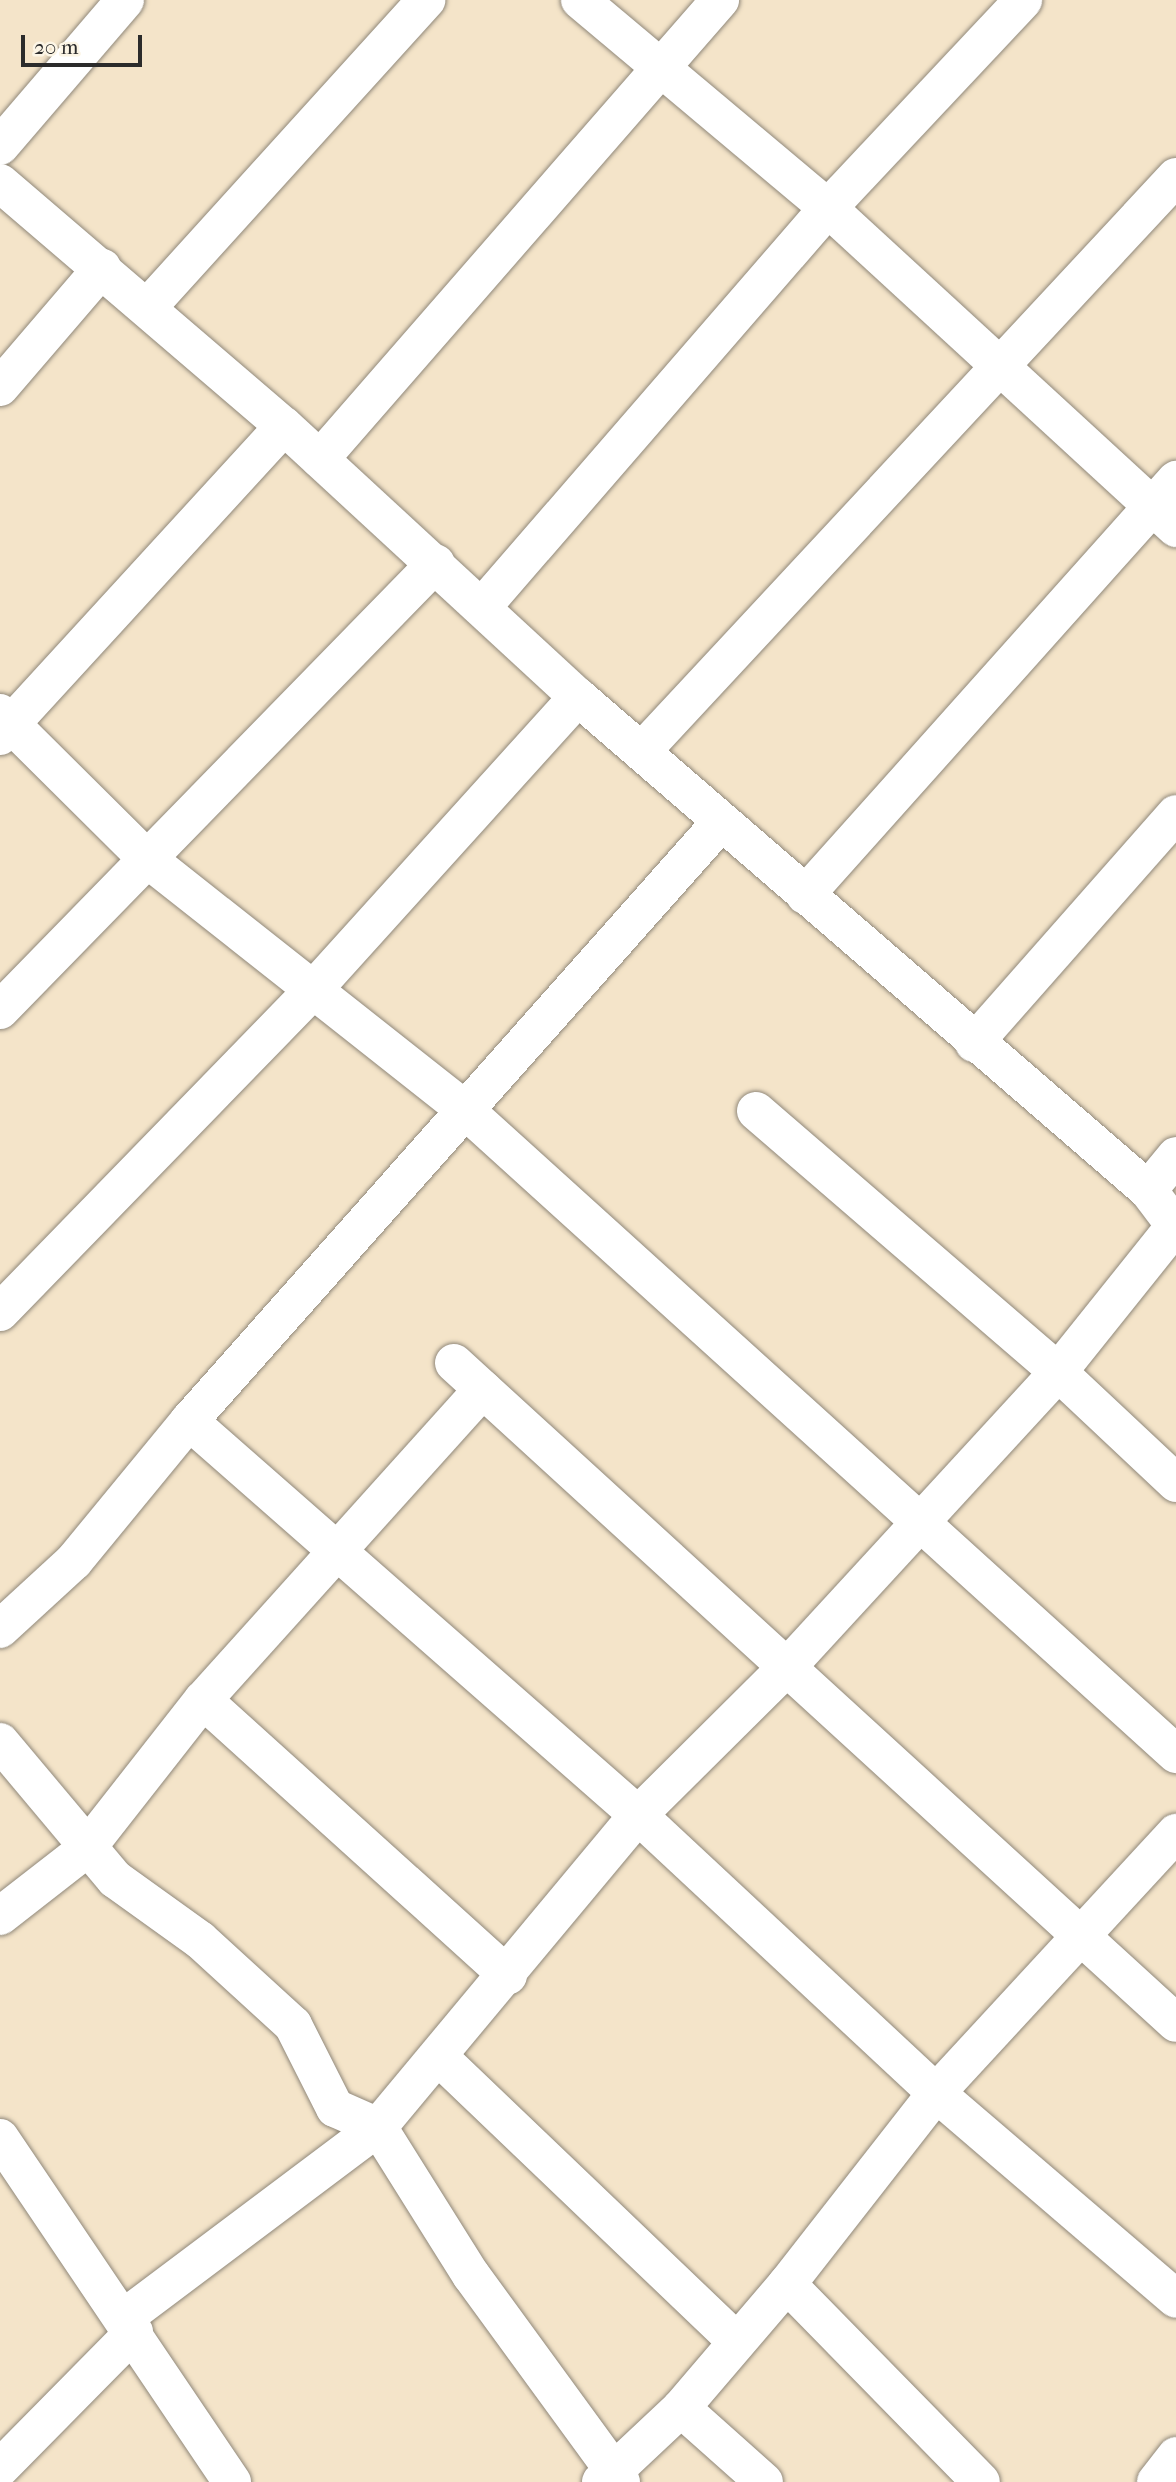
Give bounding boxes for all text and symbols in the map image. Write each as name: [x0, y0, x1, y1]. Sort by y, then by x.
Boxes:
scale bar: [24, 21, 145, 65]
text: 20 m: [34, 35, 78, 59]

